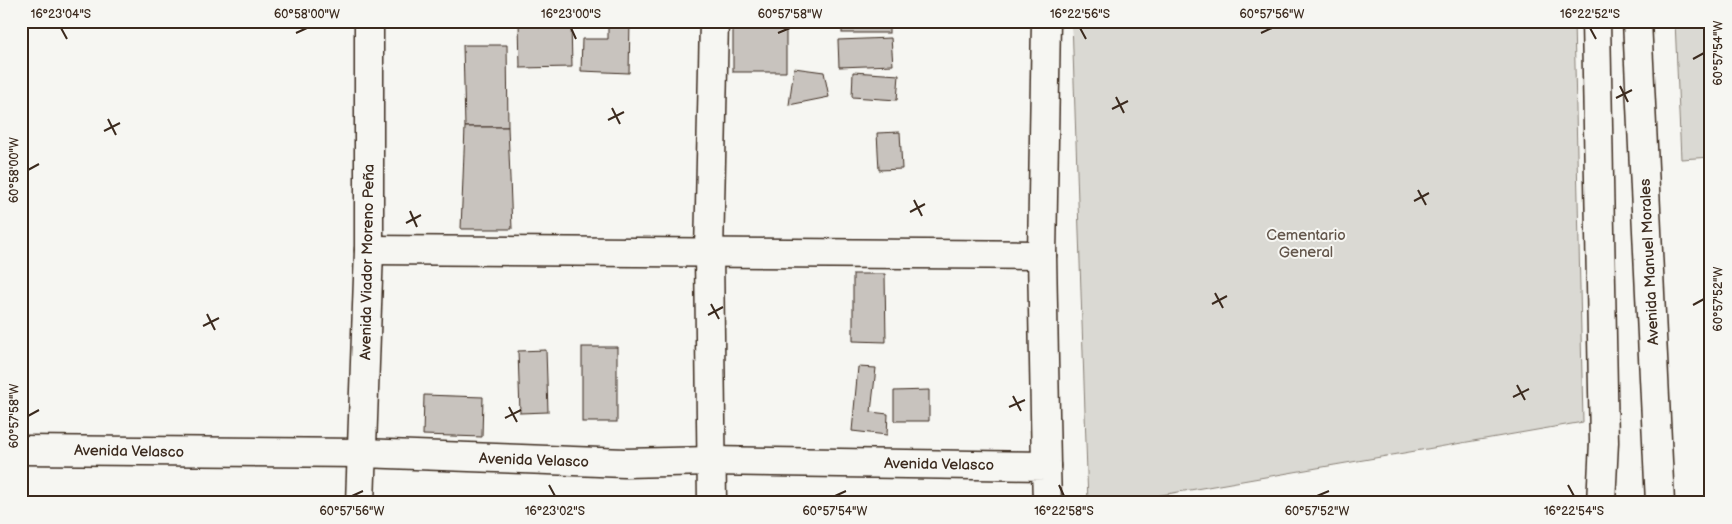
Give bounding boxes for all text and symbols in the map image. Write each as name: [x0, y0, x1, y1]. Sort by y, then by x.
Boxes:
text: 16°23'04"S: [31, 7, 91, 22]
text: 60°58'00"W: [274, 7, 340, 22]
text: 16°23'00"S: [541, 7, 601, 22]
text: 60°57'58"W: [758, 7, 822, 22]
text: 16°22'56"S: [1050, 7, 1110, 22]
text: 60°57'56"W: [1240, 7, 1305, 22]
text: 16°22'52"S: [1560, 7, 1620, 22]
text: 60°57'54"W: [1711, 20, 1726, 85]
text: 60°58'00"W: [7, 137, 22, 203]
street label: Avenida Viador Moreno Peña: [356, 164, 379, 360]
street label: Avenida Manuel Morales: [1636, 178, 1663, 346]
park label: Cementario General: [1266, 226, 1346, 262]
text: 60°57'52"W: [1711, 267, 1726, 331]
text: 60°57'58"W: [7, 384, 22, 448]
street label: Avenida Velasco: [74, 441, 184, 462]
street label: Avenida Velasco: [479, 449, 589, 472]
street label: Avenida Velasco: [884, 454, 994, 475]
text: 60°57'56"W: [320, 504, 385, 519]
text: 16°23'02"S: [525, 504, 585, 519]
text: 60°57'54"W: [803, 504, 868, 519]
text: 16°22'58"S: [1034, 504, 1094, 519]
text: 60°57'52"W: [1285, 504, 1349, 519]
text: 16°22'54"S: [1544, 504, 1604, 519]

